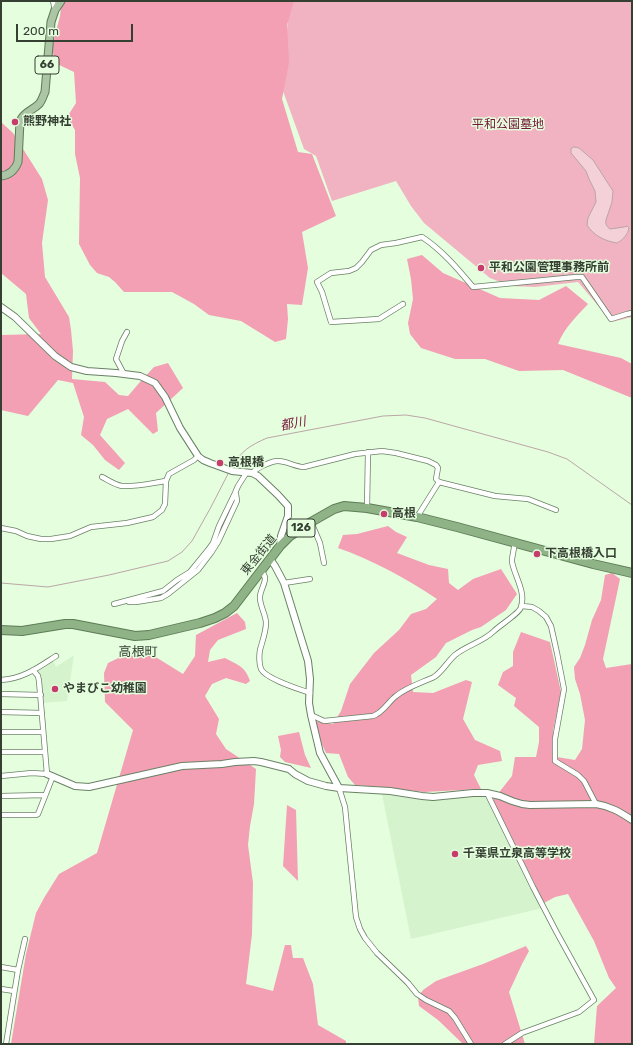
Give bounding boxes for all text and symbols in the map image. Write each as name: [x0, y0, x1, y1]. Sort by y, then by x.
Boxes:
scale bar: [18, 16, 135, 42]
text: 200 m: [23, 24, 59, 38]
road number: 66: [35, 56, 59, 74]
place label: 熊野神社: [23, 115, 71, 129]
marker: 熊野神社: [10, 117, 20, 127]
park label: 平和公園墓地: [472, 118, 544, 132]
place label: 平和公園管理事務所前: [489, 261, 609, 275]
marker: 平和公園管理事務所前: [476, 263, 486, 273]
water label: 都川: [279, 414, 307, 434]
place label: 高根橋: [228, 456, 264, 470]
marker: 高根橋: [215, 458, 225, 468]
place label: 高根: [392, 507, 416, 521]
marker: 高根: [379, 509, 389, 519]
road number: 126: [287, 519, 315, 537]
street label: 東金街道: [238, 532, 280, 578]
place label: 下高根橋入口: [545, 547, 617, 561]
marker: 下高根橋入口: [532, 549, 542, 559]
district label: 高根町: [119, 644, 157, 660]
place label: やまびこ幼稚園: [63, 682, 147, 696]
marker: やまびこ幼稚園: [50, 684, 60, 694]
place label: 千葉県立泉高等学校: [463, 847, 571, 861]
marker: 千葉県立泉高等学校: [450, 849, 460, 859]

